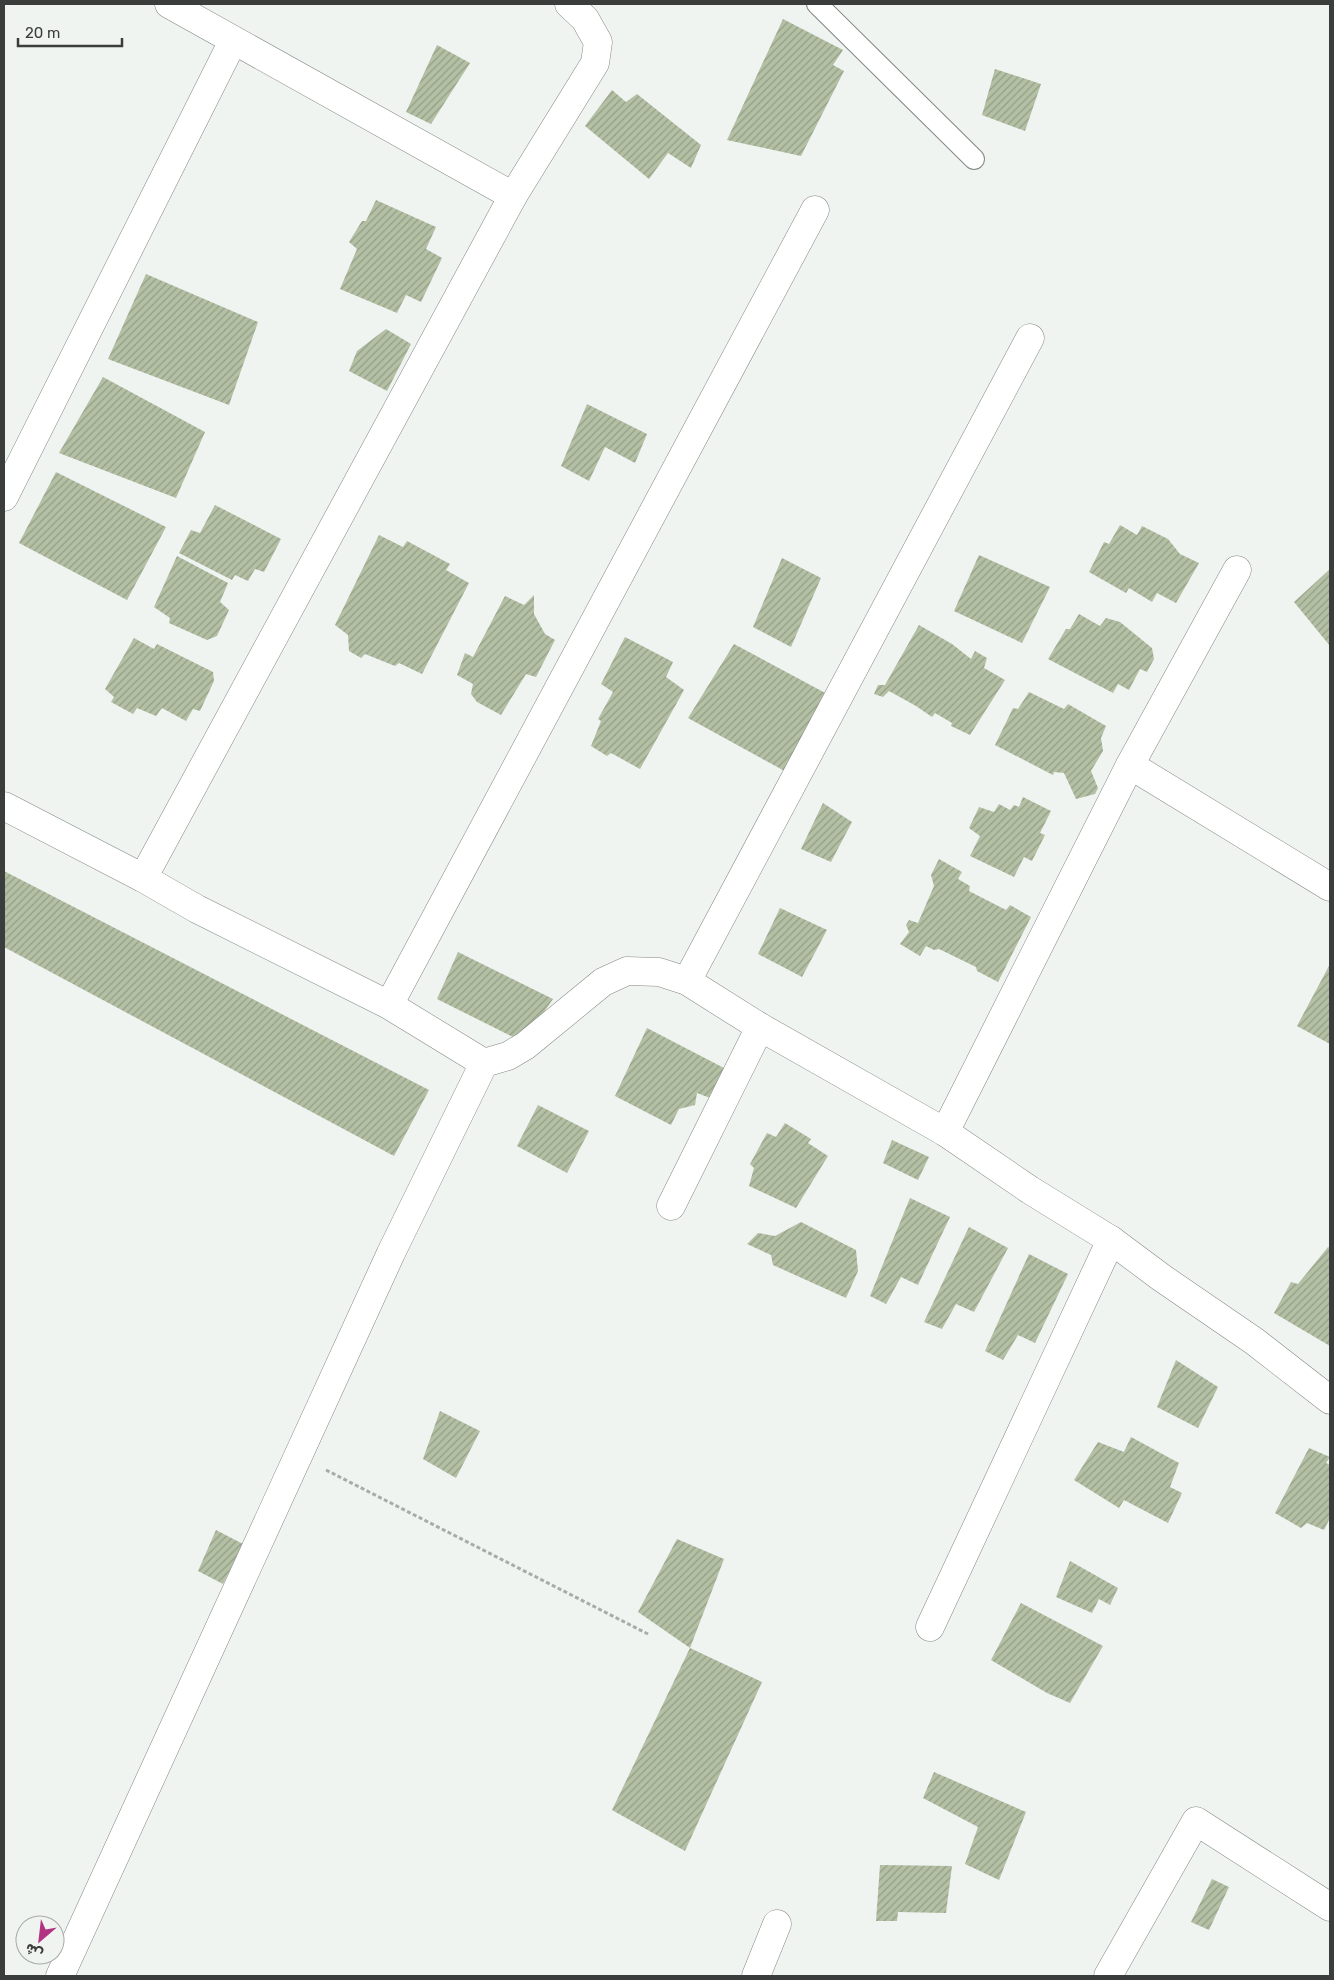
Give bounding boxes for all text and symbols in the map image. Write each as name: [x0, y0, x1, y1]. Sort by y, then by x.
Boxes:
scale bar: [18, 15, 121, 47]
text: 20 m: [25, 24, 60, 42]
north arrow: [15, 1915, 65, 1965]
text: ش: [22, 1939, 46, 1963]

